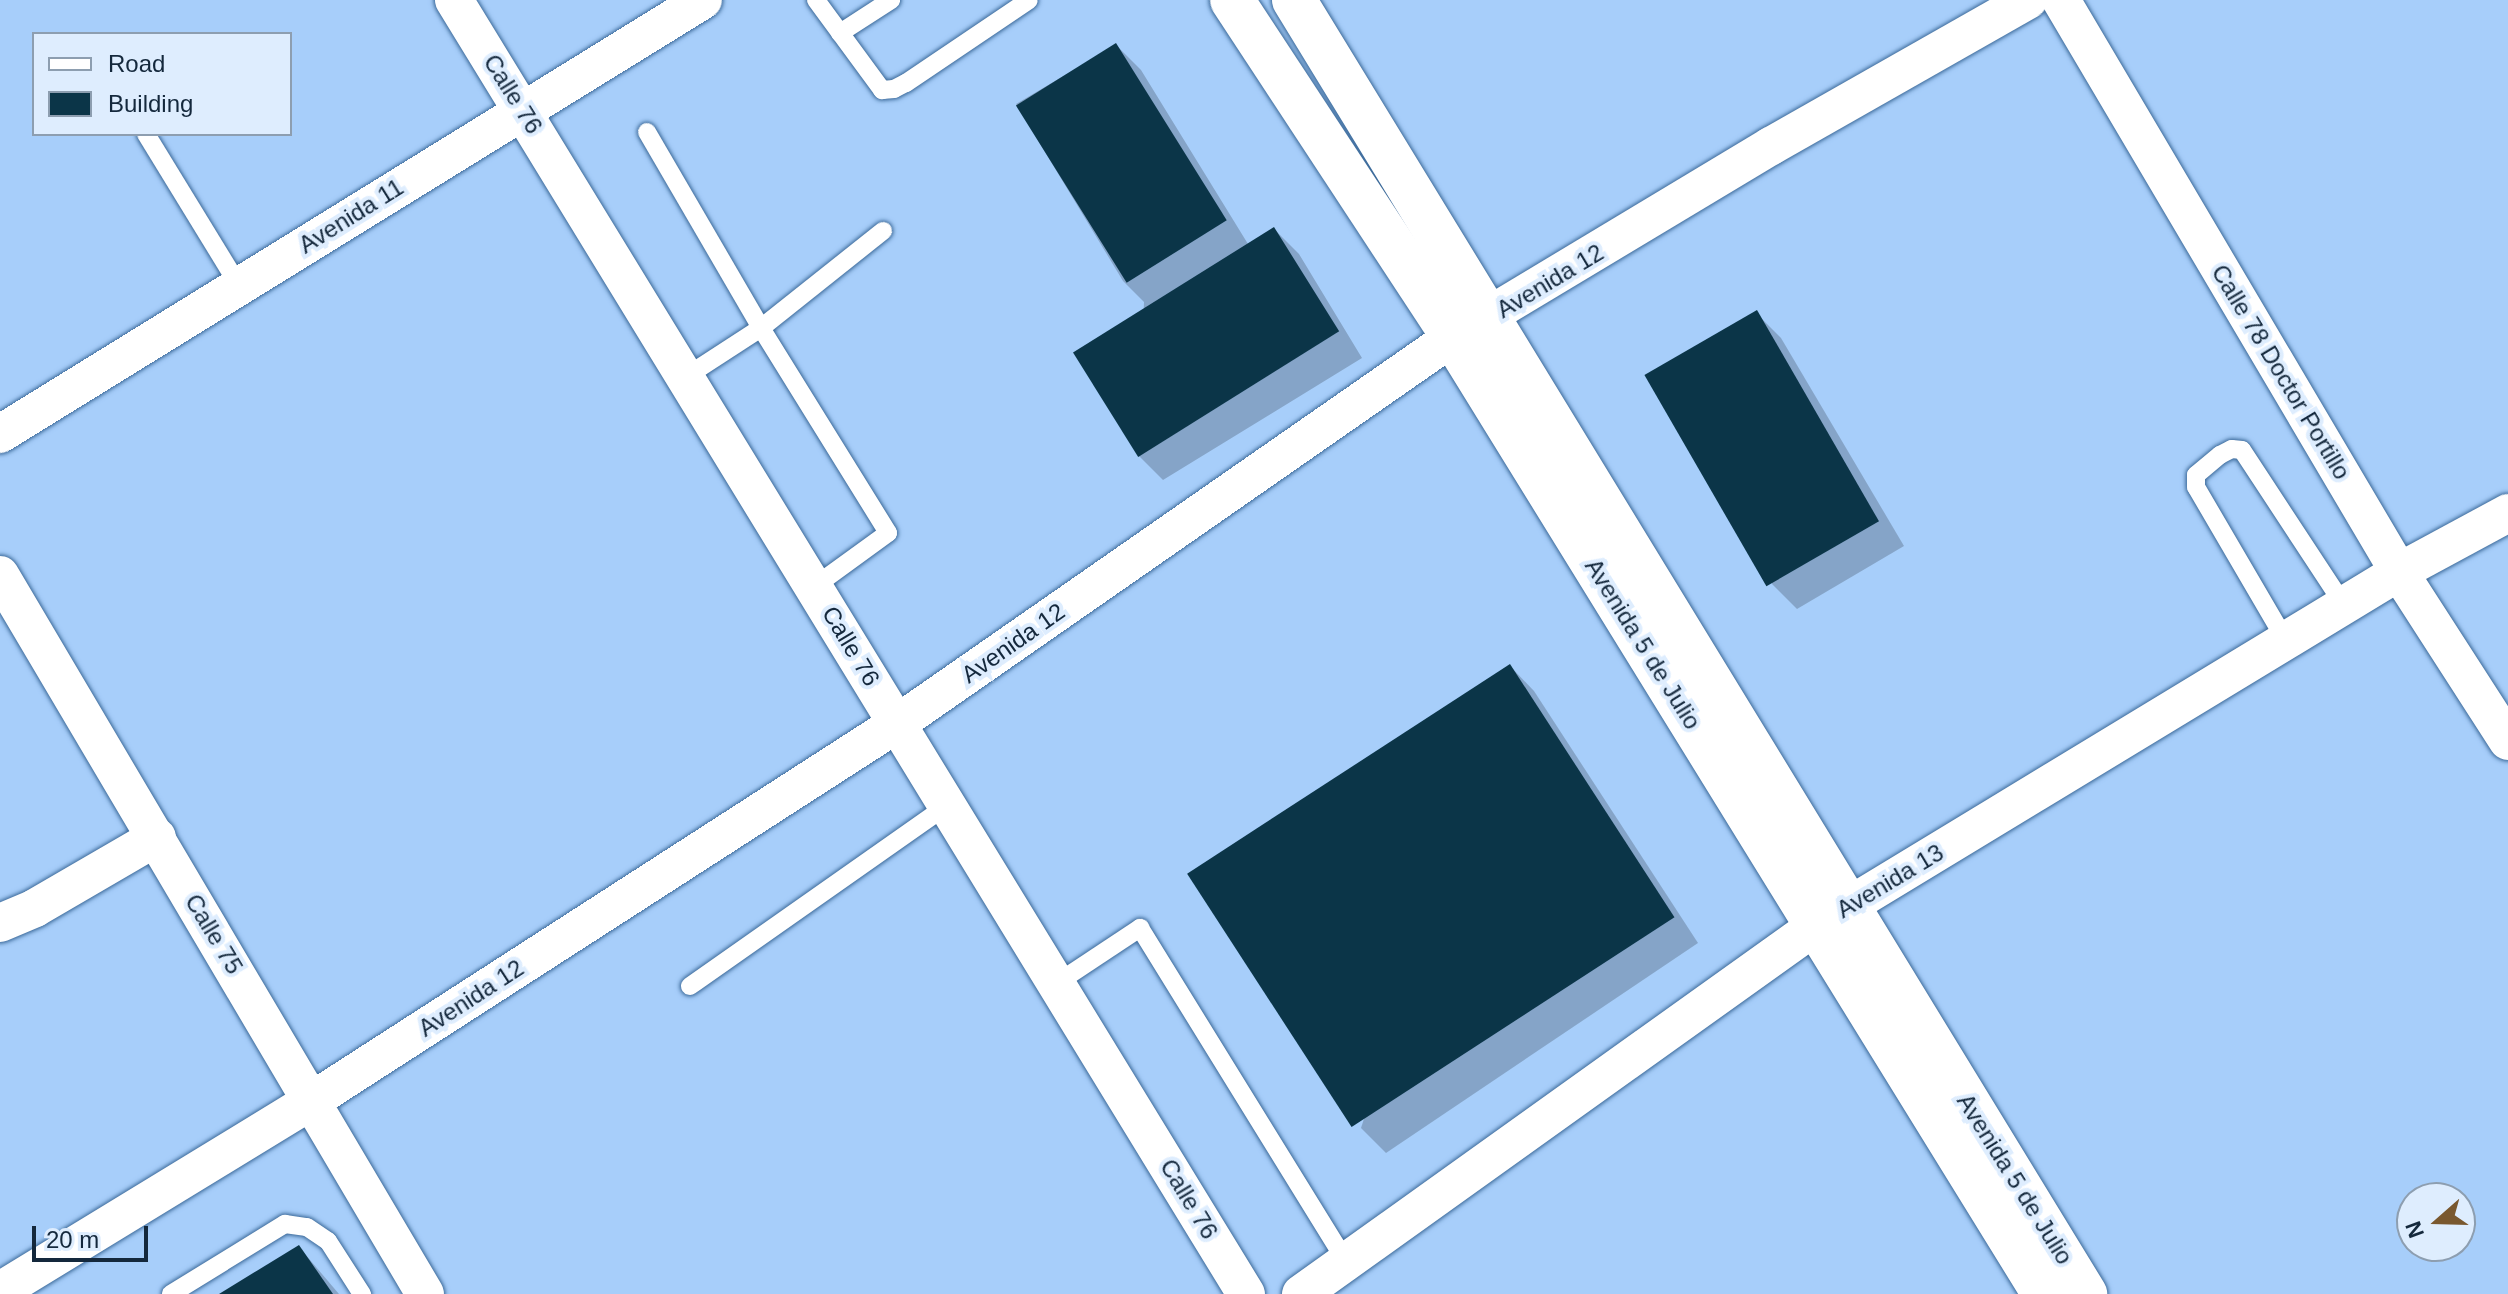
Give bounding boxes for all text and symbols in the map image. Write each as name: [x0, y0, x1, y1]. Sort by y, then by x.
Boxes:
legend: [32, 32, 292, 136]
street label: Calle 76: [477, 49, 549, 139]
text: Road: [108, 50, 165, 77]
text: Building: [108, 90, 193, 117]
street label: Avenida 11: [293, 173, 409, 259]
street label: Avenida 12: [1491, 238, 1609, 324]
street label: Calle 78 Doctor Portillo: [2205, 259, 2357, 485]
street label: Avenida 5 de Julio: [1579, 553, 1707, 735]
street label: Avenida 12: [956, 597, 1070, 689]
street label: Calle 76: [816, 601, 886, 691]
street label: Avenida 13: [1831, 838, 1949, 924]
street label: Calle 75: [179, 889, 249, 979]
street label: Avenida 12: [413, 953, 529, 1043]
street label: Avenida 5 de Julio: [1951, 1088, 2079, 1270]
street label: Calle 76: [1154, 1154, 1224, 1244]
north arrow: [2396, 1182, 2476, 1262]
scale bar: [36, 1210, 152, 1260]
text: N: [2400, 1218, 2429, 1241]
text: 20 m: [46, 1226, 99, 1253]

